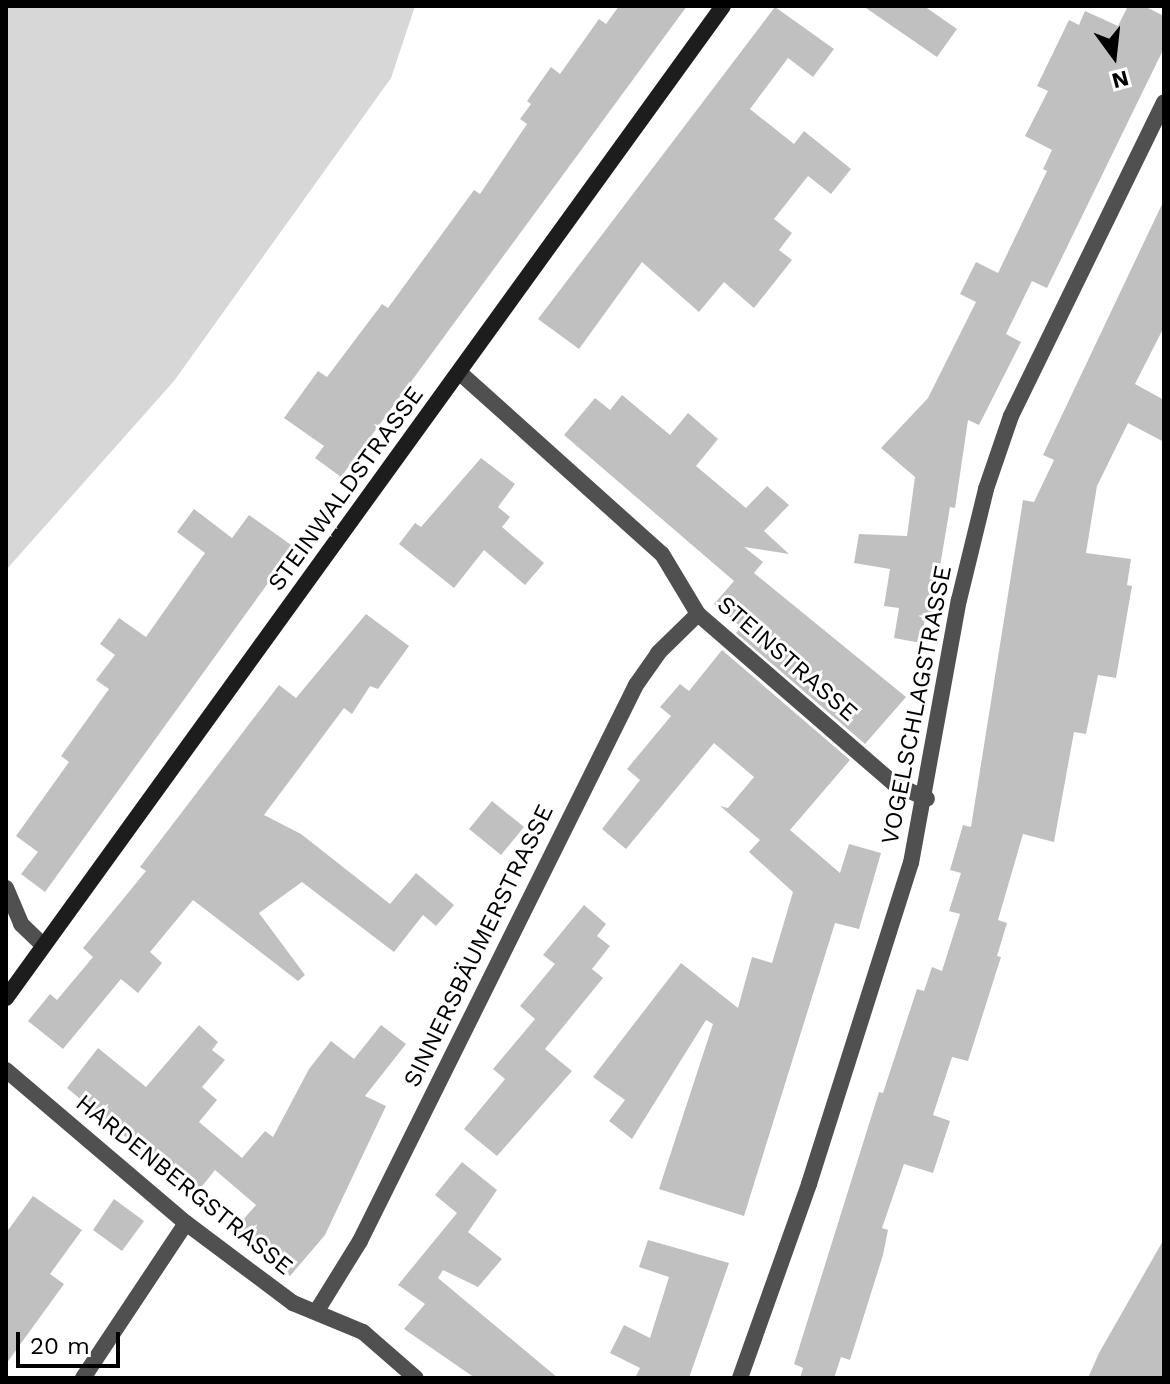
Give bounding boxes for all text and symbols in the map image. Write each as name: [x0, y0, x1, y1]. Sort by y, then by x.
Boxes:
north arrow: [1074, 16, 1154, 96]
text: N: [1109, 65, 1131, 94]
street label: STEINWALDSTRASSE: [262, 381, 430, 597]
street label: VOGELSCHLAGSTRASSE: [876, 563, 958, 847]
street label: STEINSTRASSE: [711, 590, 863, 728]
street label: SINNERSBÄUMERSTRASSE: [398, 800, 560, 1092]
street label: HARDENBERGSTRASSE: [70, 1089, 298, 1281]
scale bar: [20, 1316, 124, 1366]
text: 20 m: [30, 1332, 90, 1360]

